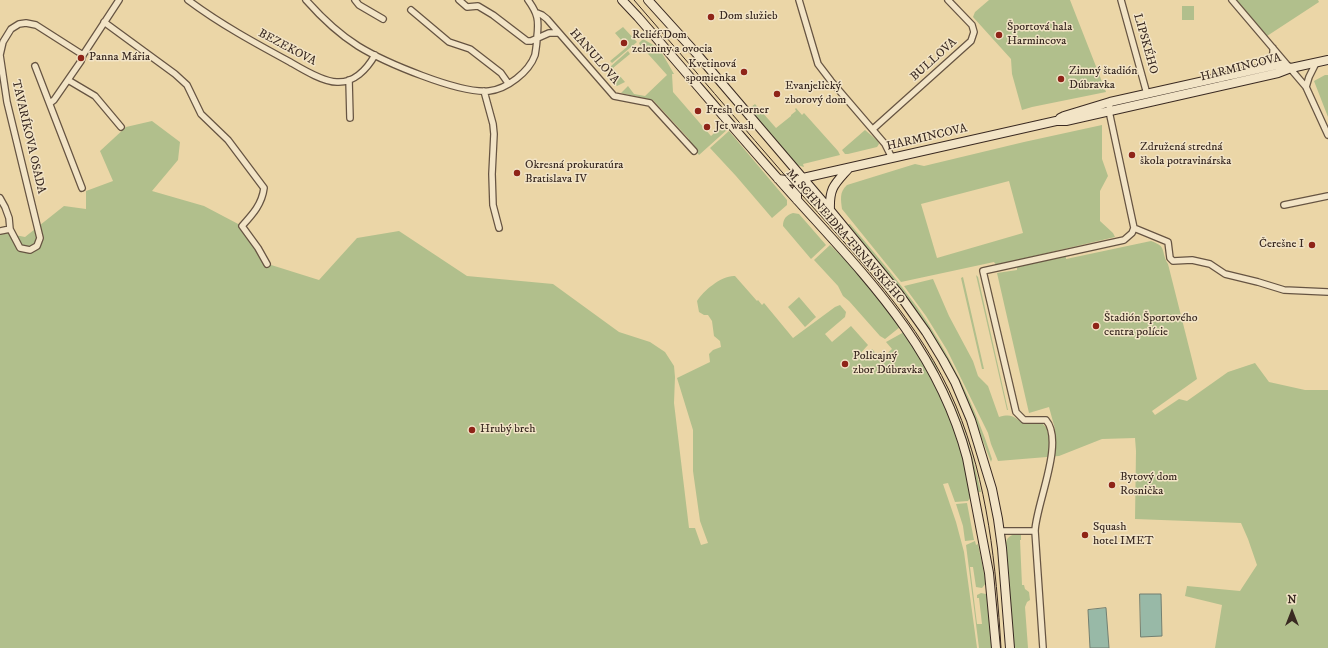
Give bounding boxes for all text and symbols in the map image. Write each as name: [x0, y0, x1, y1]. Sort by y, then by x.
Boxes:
place label: Dom služieb: [719, 10, 778, 24]
marker: Dom služieb: [706, 12, 716, 22]
street label: LIPSKÉHO: [1130, 12, 1160, 76]
place label: Športová hala Harmincova: [1007, 21, 1072, 49]
street label: HANULOVA: [566, 26, 622, 88]
street label: BEZEKOVA: [256, 27, 318, 69]
place label: Reliéf Dom zeleniny a ovocia: [632, 29, 712, 57]
marker: Športová hala Harmincova: [994, 30, 1004, 40]
street label: BULLOVA: [908, 36, 960, 84]
marker: Reliéf Dom zeleniny a ovocia: [619, 38, 629, 48]
place label: Panna Mária: [89, 51, 150, 65]
street label: HARMINCOVA: [1199, 51, 1283, 85]
marker: Panna Mária: [76, 53, 86, 63]
place label: Kvetinová spomienka: [686, 58, 736, 86]
place label: Zimný štadión Dúbravka: [1069, 65, 1137, 93]
marker: Kvetinová spomienka: [739, 67, 749, 77]
marker: Zimný štadión Dúbravka: [1056, 74, 1066, 84]
street label: TAVARÍKOVA OSADA: [8, 79, 48, 195]
place label: Evanjelický zborový dom: [785, 80, 846, 108]
marker: Evanjelický zborový dom: [772, 89, 782, 99]
place label: Fresh Corner: [706, 104, 769, 118]
marker: Fresh Corner: [693, 106, 703, 116]
place label: Jet wash: [715, 120, 754, 134]
marker: Jet wash: [702, 122, 712, 132]
street label: HARMINCOVA: [885, 122, 969, 154]
place label: Združená stredná škola potravinárska: [1140, 141, 1231, 169]
marker: Združená stredná škola potravinárska: [1127, 150, 1137, 160]
place label: Okresná prokuratúra Bratislava IV: [525, 159, 623, 187]
street label: M. SCHNEIDRA TRNAVSKÉHO: [782, 167, 908, 307]
marker: Okresná prokuratúra Bratislava IV: [512, 168, 522, 178]
place label: Čerešne I: [1259, 238, 1304, 252]
marker: Čerešne I: [1307, 240, 1317, 250]
place label: Štadión Športového centra polície: [1104, 312, 1198, 340]
marker: Štadión Športového centra polície: [1091, 321, 1101, 331]
place label: Policajný zbor Dúbravka: [853, 350, 923, 378]
marker: Policajný zbor Dúbravka: [840, 359, 850, 369]
place label: Hrubý breh: [480, 423, 536, 437]
marker: Hrubý breh: [467, 425, 477, 435]
place label: Bytový dom Rosnička: [1120, 471, 1177, 499]
marker: Bytový dom Rosnička: [1107, 480, 1117, 490]
place label: Squash hotel IMET: [1093, 521, 1154, 549]
marker: Squash hotel IMET: [1080, 530, 1090, 540]
north arrow: [1272, 592, 1312, 632]
text: N: [1287, 593, 1297, 607]

